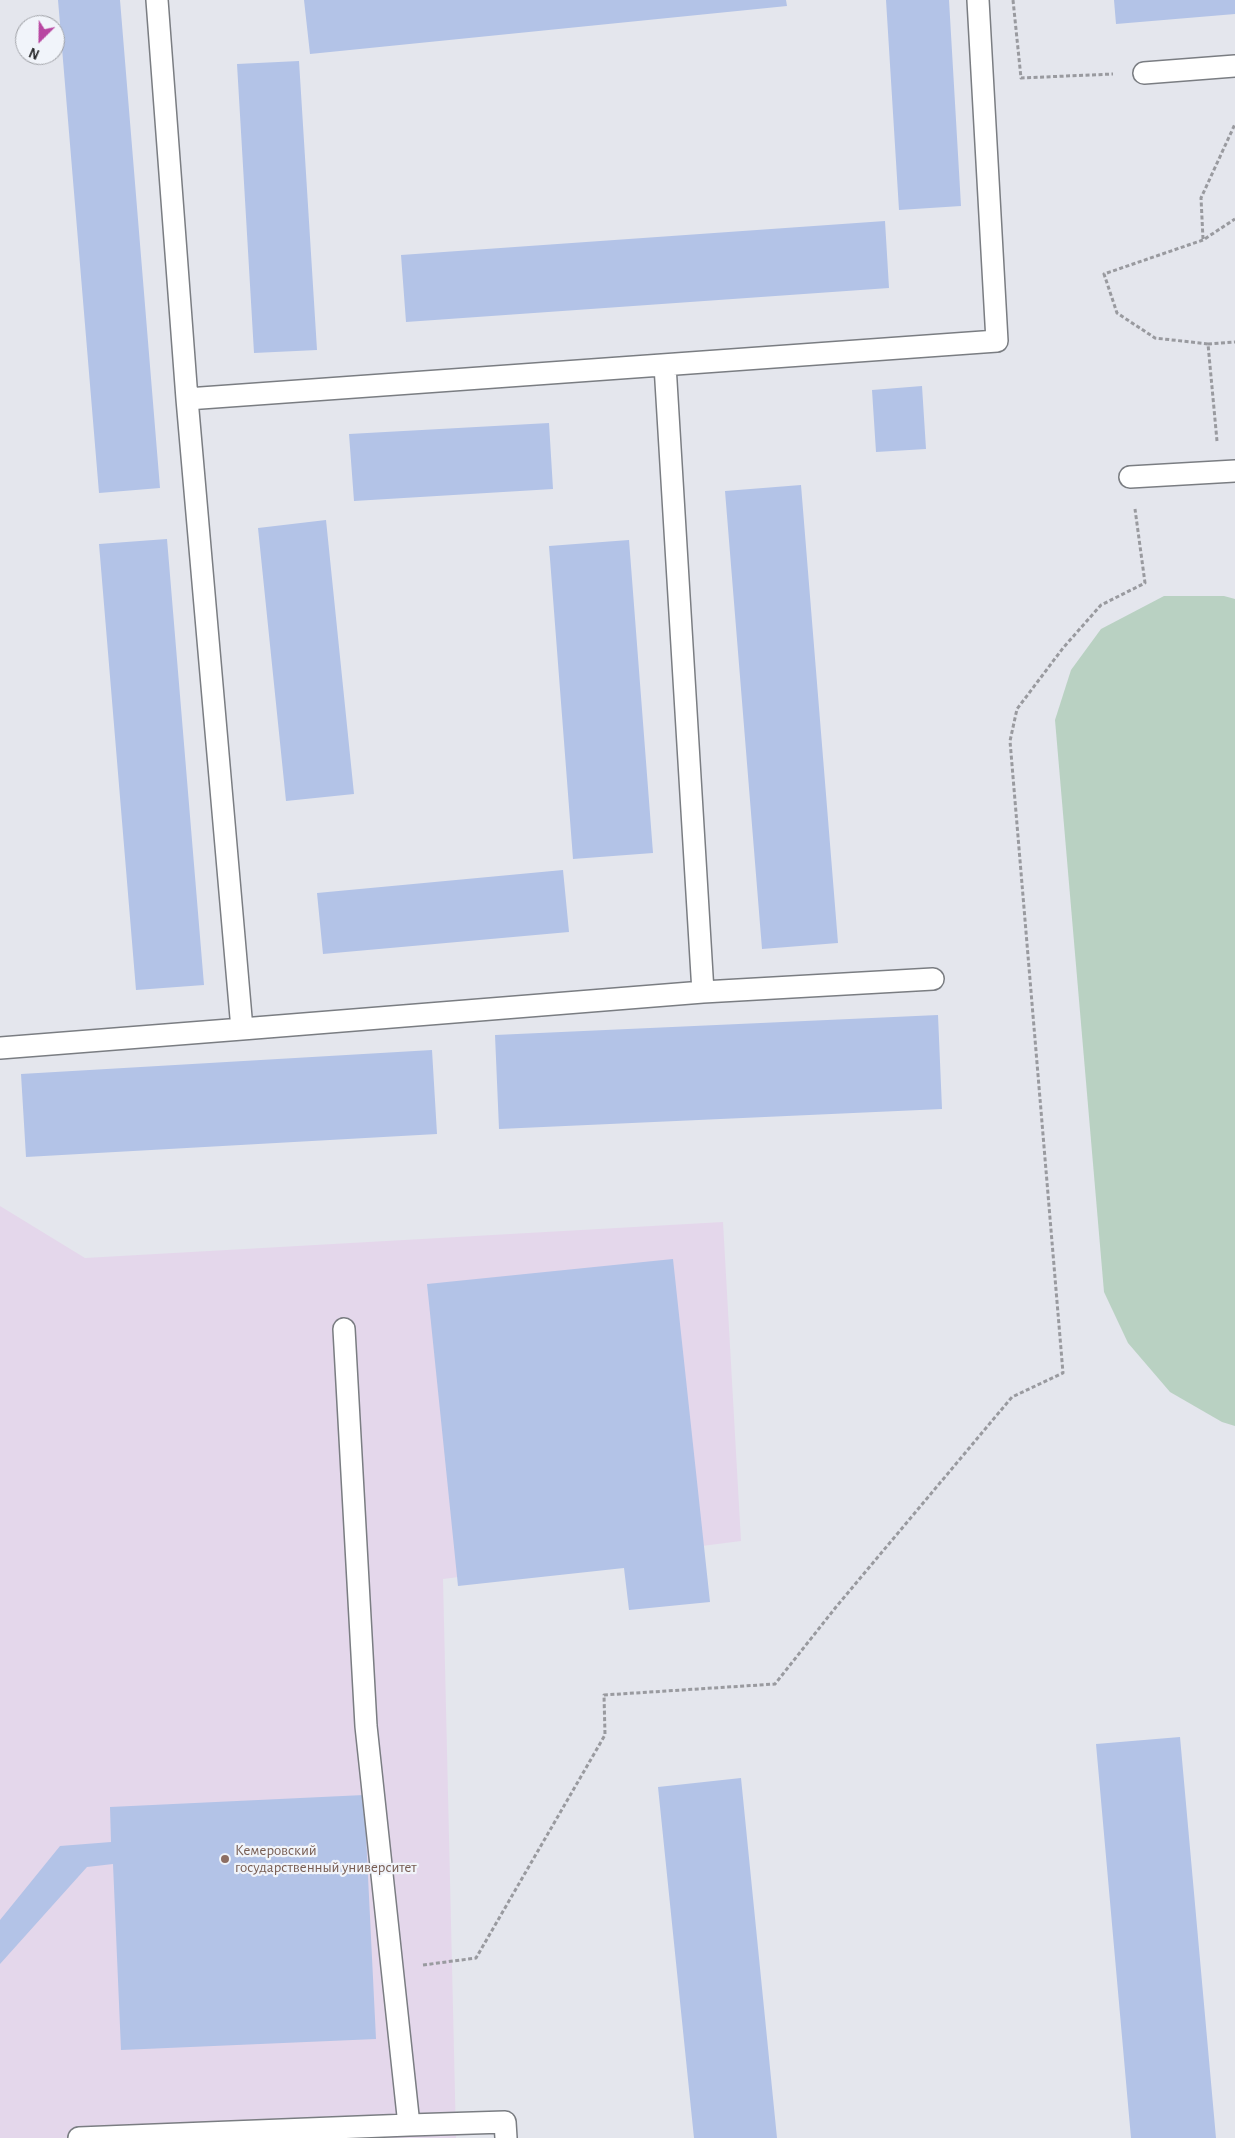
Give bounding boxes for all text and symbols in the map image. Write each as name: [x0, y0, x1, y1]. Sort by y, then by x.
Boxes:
north arrow: [15, 15, 65, 65]
text: N: [27, 45, 42, 61]
place label: Кемеровский государственный университет: [235, 1841, 417, 1876]
marker: Кемеровский государственный университет: [219, 1853, 231, 1865]

